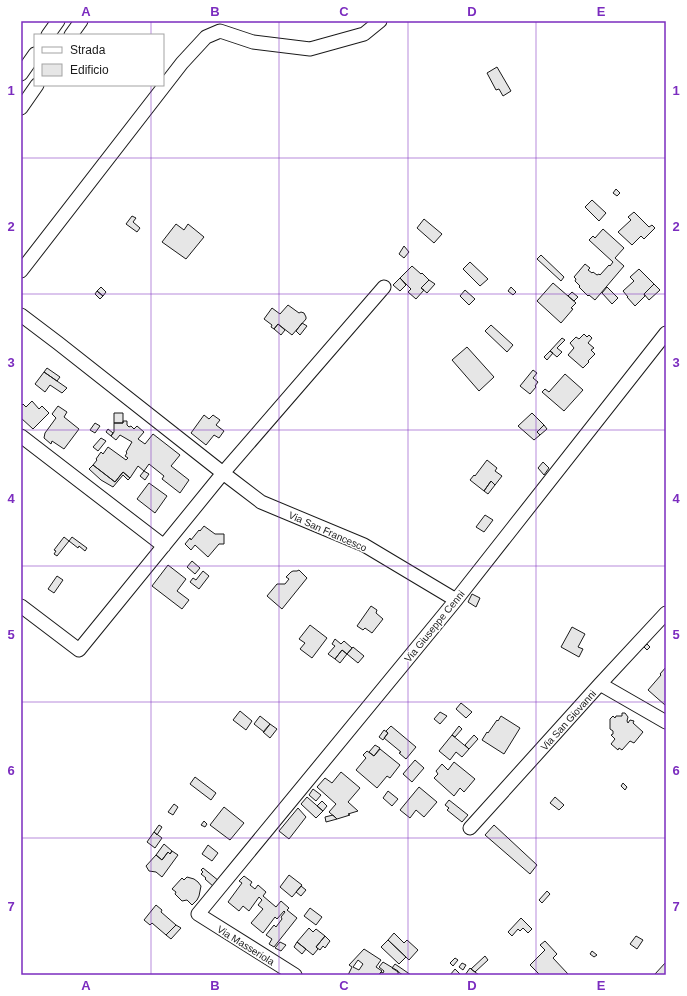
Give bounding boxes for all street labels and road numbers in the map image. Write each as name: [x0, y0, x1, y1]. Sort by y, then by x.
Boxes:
street label: Via San Francesco: [287, 509, 369, 554]
street label: Via Giuseppe Cenni: [402, 588, 467, 664]
street label: Via San Giovanni: [538, 688, 598, 753]
street label: Via Masseriola: [215, 923, 277, 968]

